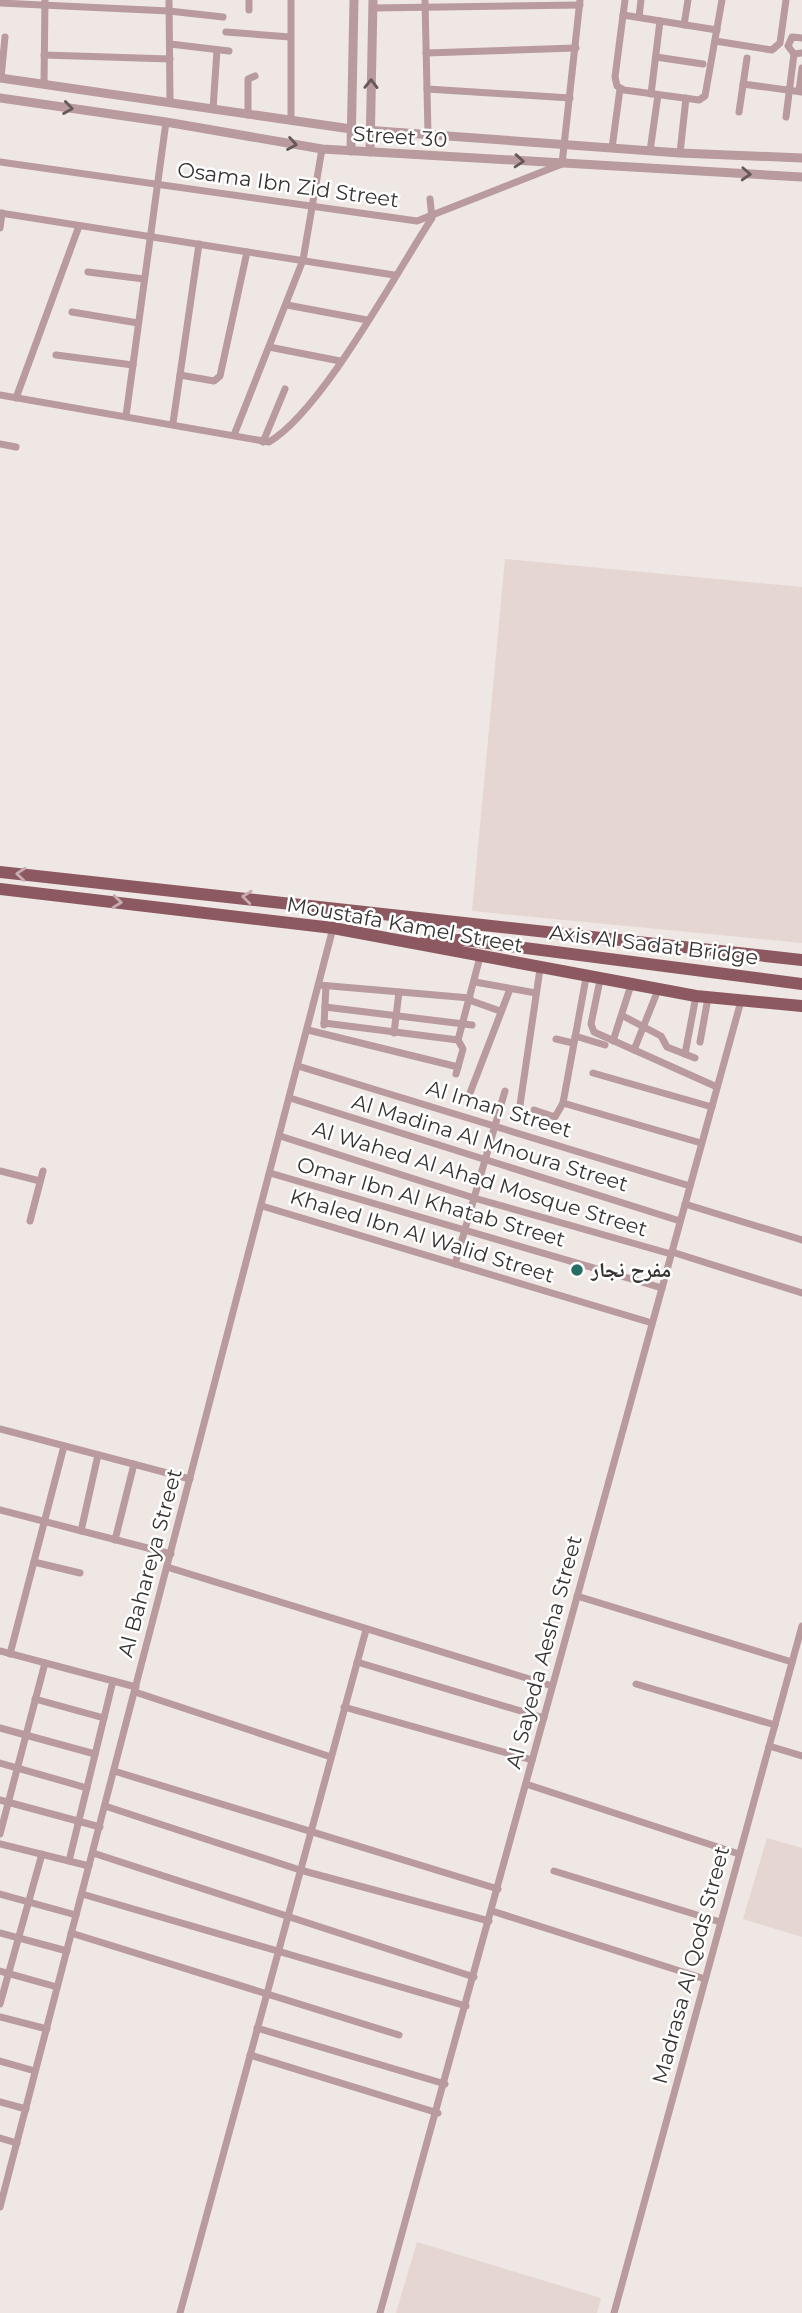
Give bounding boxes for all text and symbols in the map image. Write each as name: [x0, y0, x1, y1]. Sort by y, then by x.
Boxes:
one-way arrow: [364, 78, 379, 89]
one-way arrow: [62, 100, 73, 115]
street label: Street 30: [352, 121, 448, 152]
one-way arrow: [286, 136, 298, 151]
one-way arrow: [514, 154, 525, 169]
street label: Osama Ibn Zid Street: [176, 157, 400, 212]
one-way arrow: [741, 166, 752, 181]
one-way arrow: [15, 867, 26, 882]
one-way arrow: [241, 890, 253, 905]
street label: Moustafa Kamel Street: [285, 891, 525, 958]
one-way arrow: [111, 894, 122, 909]
street label: Axis Al Sadat Bridge: [548, 919, 760, 970]
street label: Al Iman Street: [424, 1075, 575, 1142]
street label: Al Madina Al Mnoura Street: [349, 1089, 631, 1196]
street label: Al Wahed Al Ahad Mosque Street: [310, 1116, 650, 1241]
street label: Omar Ibn Al Khatab Street: [294, 1151, 568, 1252]
street label: Khaled Ibn Al Walid Street: [287, 1183, 557, 1288]
place label: مفرح نجار: [590, 1257, 671, 1283]
marker: مفرح نجار: [569, 1262, 585, 1278]
street label: Al Bahareya Street: [112, 1466, 187, 1660]
street label: Al Sayeda Aesha Street: [500, 1533, 587, 1771]
street label: Madrasa Al Qods Street: [647, 1843, 734, 2087]

